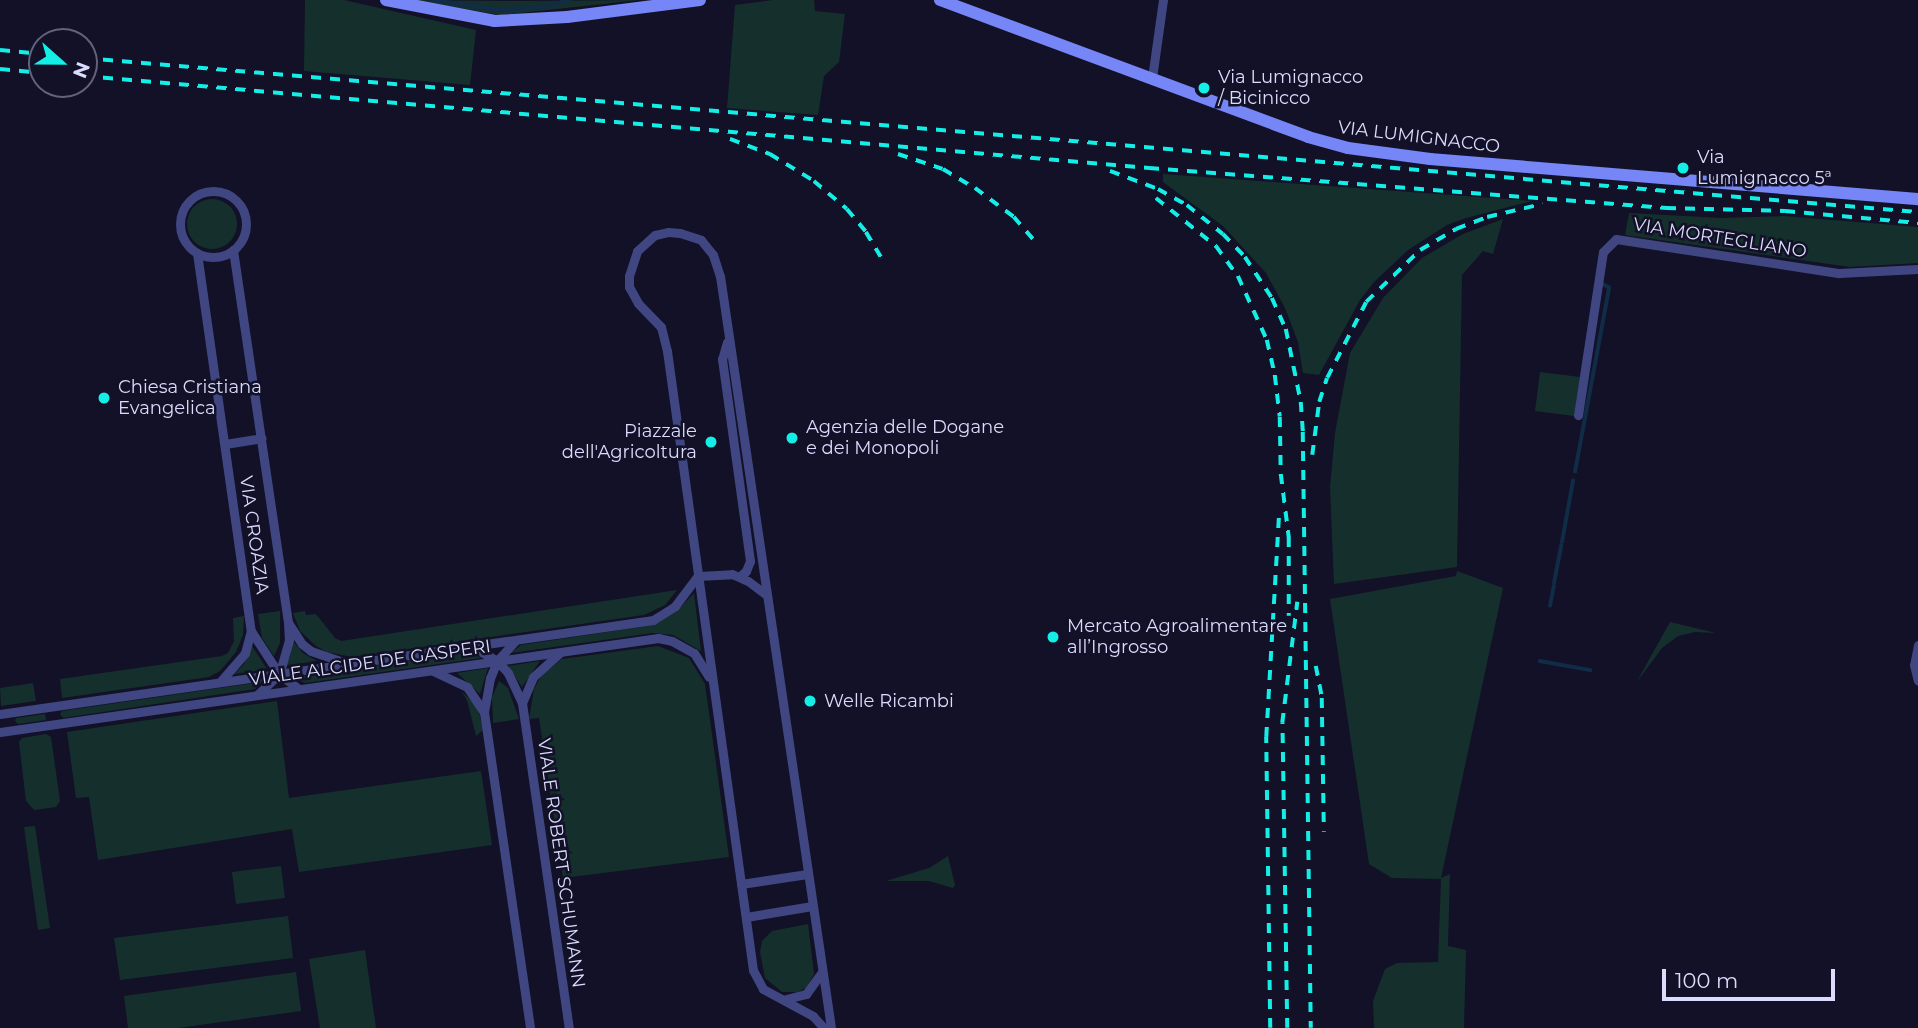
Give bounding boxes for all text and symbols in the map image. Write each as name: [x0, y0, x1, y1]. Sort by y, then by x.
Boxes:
north arrow: [28, 28, 98, 98]
text: N: [68, 59, 95, 81]
place label: Via Lumignacco / Bicinicco: [1218, 67, 1363, 110]
marker: Via Lumignacco / Bicinicco: [1196, 80, 1212, 96]
street label: VIA LUMIGNACCO: [1337, 116, 1501, 158]
place label: Via Lumignacco 5ª: [1697, 147, 1832, 190]
marker: Via Lumignacco 5ª: [1675, 160, 1691, 176]
street label: VIA MORTEGLIANO: [1632, 214, 1808, 262]
place label: Chiesa Cristiana Evangelica: [118, 377, 262, 420]
marker: Chiesa Cristiana Evangelica: [96, 390, 112, 406]
place label: Agenzia delle Dogane e dei Monopoli: [806, 417, 1004, 460]
place label: Piazzale dell'Agricoltura: [562, 421, 697, 464]
marker: Agenzia delle Dogane e dei Monopoli: [784, 430, 800, 446]
marker: Piazzale dell'Agricoltura: [703, 434, 719, 450]
street label: VIA CROAZIA: [235, 475, 273, 595]
place label: Mercato Agroalimentare all’Ingrosso: [1067, 616, 1287, 658]
marker: Mercato Agroalimentare all’Ingrosso: [1045, 629, 1061, 645]
street label: VIALE ALCIDE DE GASPERI: [248, 635, 492, 691]
place label: Welle Ricambi: [824, 690, 954, 712]
marker: Welle Ricambi: [802, 693, 818, 709]
street label: VIALE ROBERT SCHUMANN: [533, 737, 589, 989]
scale bar: [1666, 954, 1839, 998]
text: 100 m: [1675, 968, 1738, 993]

